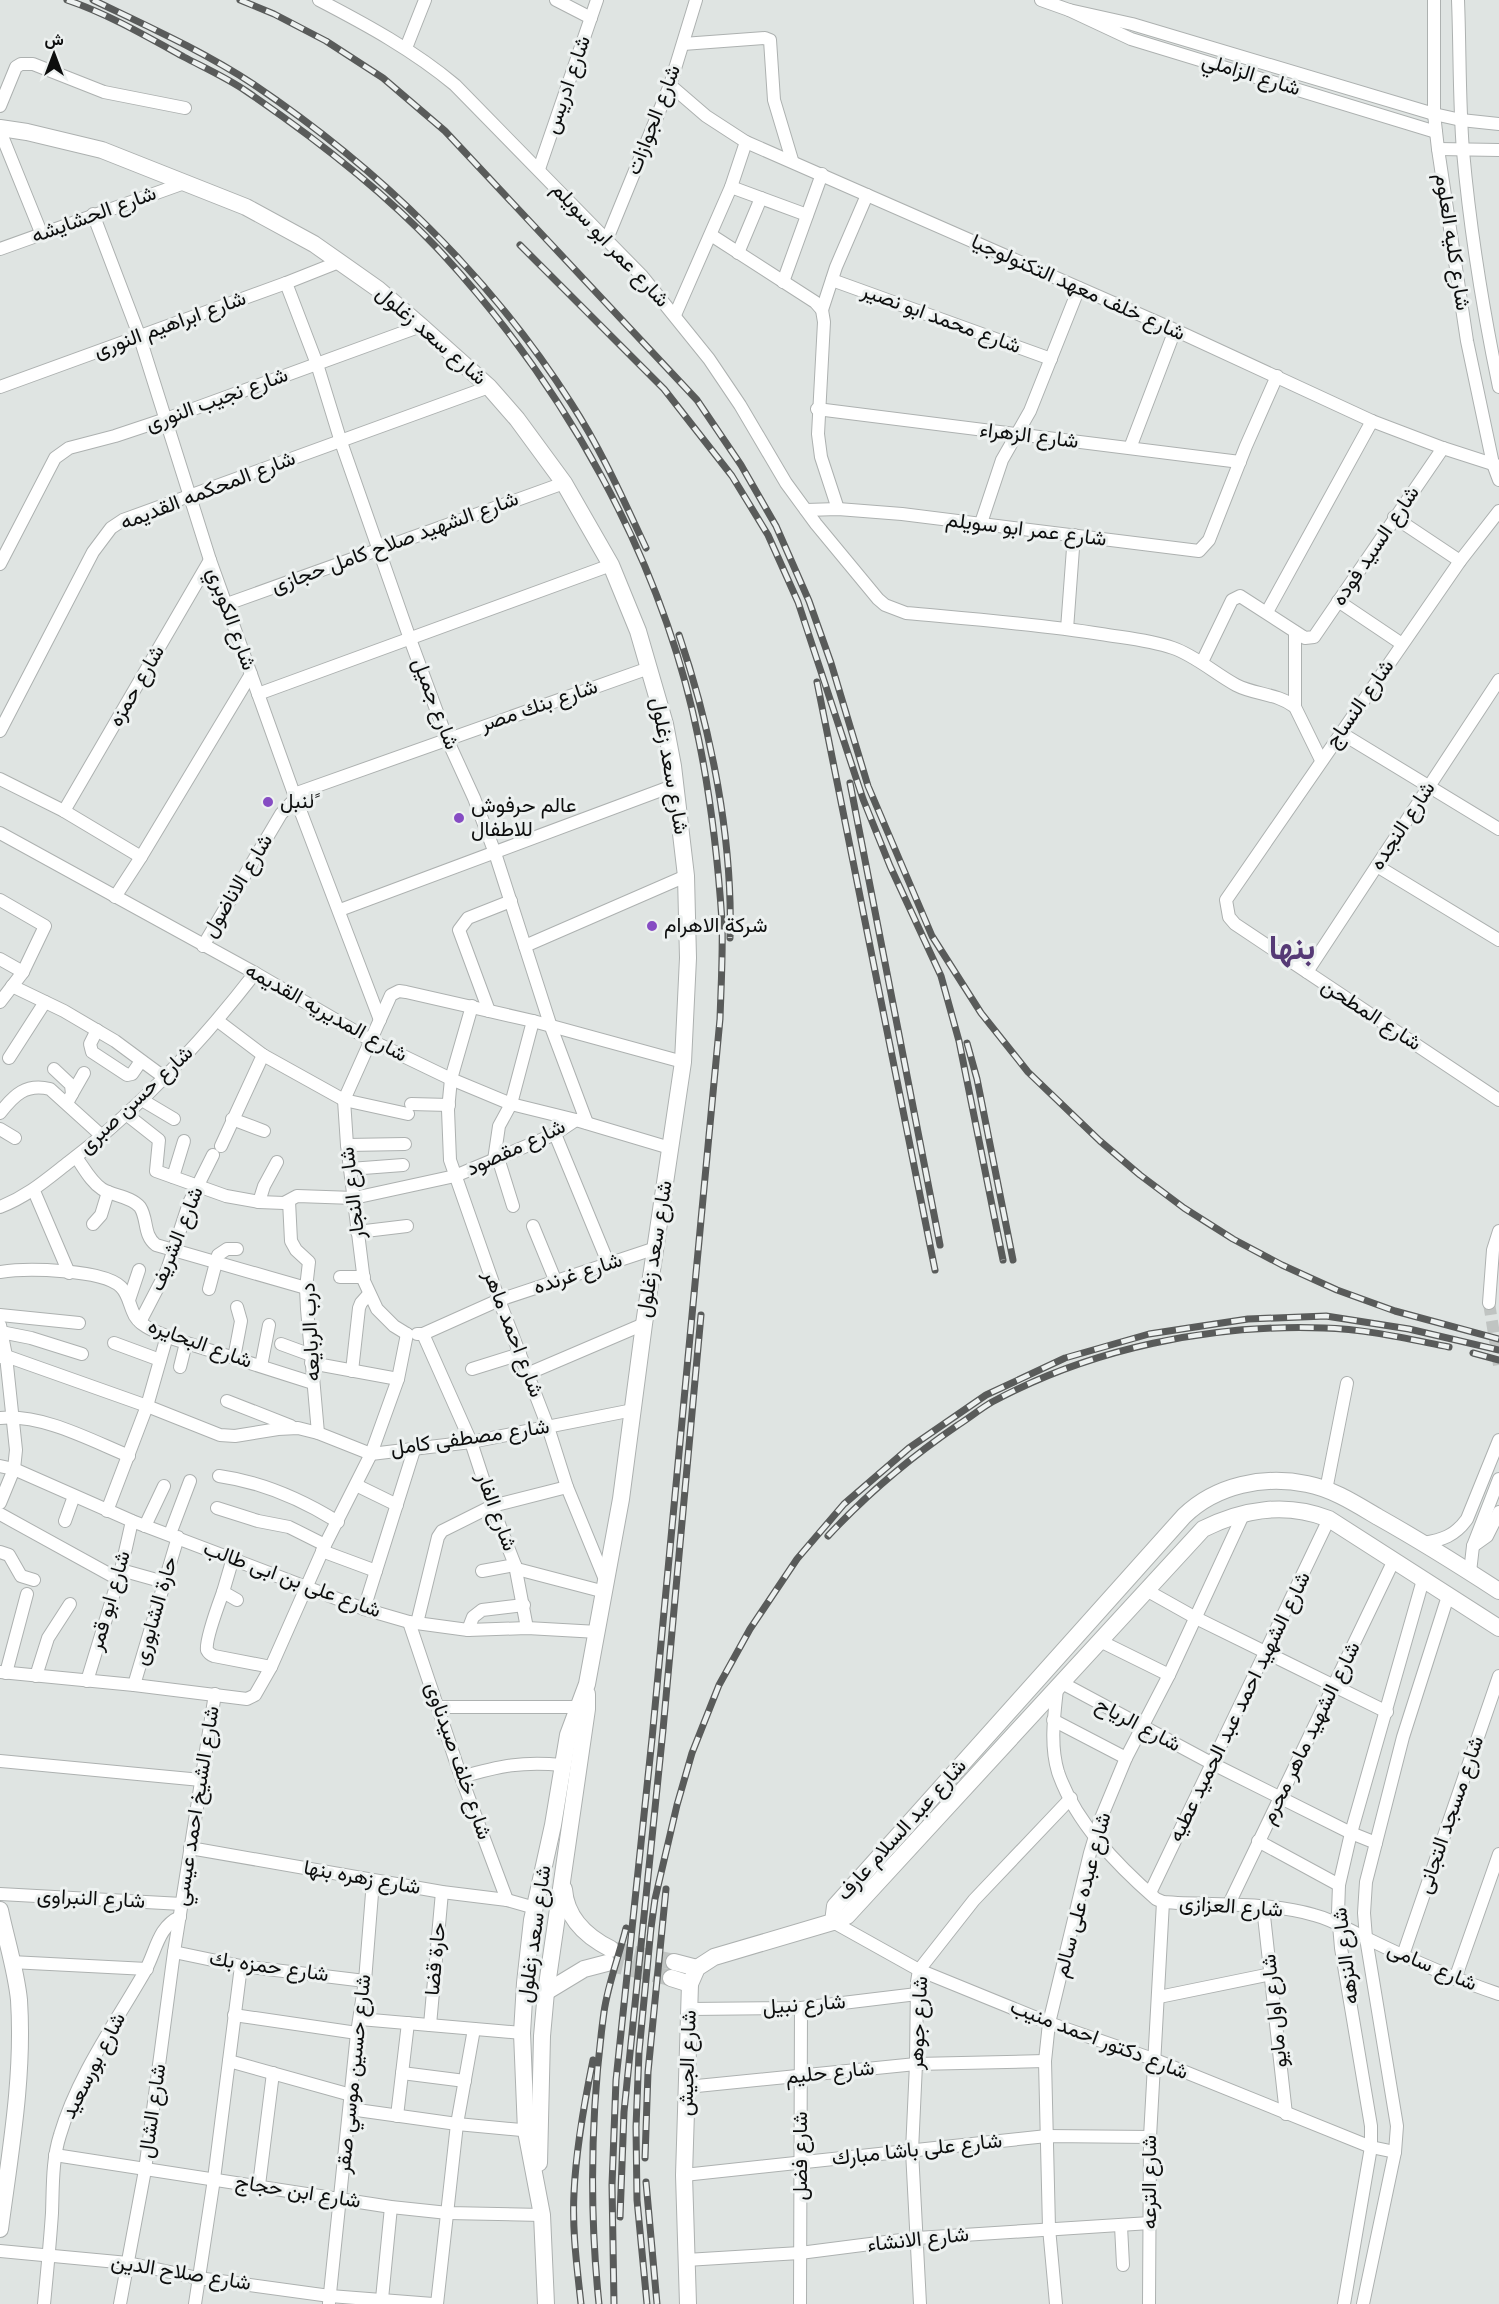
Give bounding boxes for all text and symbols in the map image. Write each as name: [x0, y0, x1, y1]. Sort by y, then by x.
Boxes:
north arrow: [24, 24, 84, 84]
text: ش: [44, 28, 64, 52]
street label: شارع ادريس: [536, 32, 600, 138]
street label: شارع الزاملي: [1198, 45, 1304, 105]
street label: شارع الجوازات: [618, 60, 690, 180]
street label: شارع كليه العلوم: [1425, 171, 1479, 313]
street label: شارع عمر ابو سويلم: [543, 175, 677, 315]
street label: شارع الحشايشه: [27, 178, 161, 252]
street label: شارع خلف معهد التكنولوجيا: [966, 226, 1190, 350]
street label: شارع محمد ابو نصير: [856, 275, 1025, 363]
street label: شارع سعد زغلول: [368, 279, 494, 393]
street label: شارع ابراهيم النورى: [89, 283, 251, 367]
street label: شارع نجيب النورى: [141, 359, 293, 441]
street label: شارع الزهراء: [978, 414, 1080, 458]
street label: شارع المحكمه القديمه: [116, 443, 300, 539]
street label: شارع السيد فوده: [1324, 479, 1428, 613]
street label: شارع الشهيد صلاح كامل حجازى: [267, 483, 523, 603]
street label: شارع عمر ابو سويلم: [944, 504, 1108, 556]
street label: شارع الكوبري: [198, 563, 264, 675]
street label: شارع حمزه: [101, 639, 173, 733]
street label: شارع جميل: [403, 653, 467, 755]
street label: شارع النساج: [1317, 653, 1403, 755]
street label: شارع بنك مصر: [475, 671, 602, 741]
street label: شارع سعد زغلول: [641, 695, 697, 837]
street label: شارع النجده: [1362, 775, 1444, 877]
place label: لنبل ً: [280, 786, 321, 818]
place label: عالم حرفوش للاطفال: [471, 790, 577, 846]
marker: لنبل ً: [261, 795, 275, 809]
marker: عالم حرفوش للاطفال: [452, 811, 466, 825]
street label: شارع الاناضول: [194, 828, 282, 944]
place label: شركة الاهرام: [664, 910, 768, 942]
marker: شركة الاهرام: [645, 919, 659, 933]
district label: بنها: [1269, 924, 1315, 974]
street label: شارع المديريه القديمه: [239, 955, 413, 1071]
street label: شارع المطحن: [1314, 971, 1428, 1059]
street label: شارع حسن صبرى: [71, 1038, 201, 1162]
street label: شارع مقصود: [461, 1111, 571, 1185]
street label: شارع النجار: [331, 1145, 375, 1242]
street label: شارع سعد زغلول: [628, 1178, 682, 1320]
street label: شارع الشريف: [142, 1182, 212, 1296]
street label: شارع غرنده: [529, 1245, 627, 1303]
street label: شارع احمد ماهر: [474, 1265, 552, 1402]
street label: درب الربايعه: [292, 1282, 330, 1382]
street label: شارع البحايره: [143, 1310, 257, 1378]
street label: شارع مصطفى كامل: [388, 1411, 552, 1465]
street label: شارع الفار: [467, 1467, 525, 1556]
street label: شارع على بن ابى طالب: [199, 1533, 385, 1627]
street label: شارع ابو قمر: [80, 1547, 140, 1656]
street label: حارة الشابورى: [125, 1553, 187, 1669]
street label: شارع الشهيد احمد عبد الحميد عطيه: [1160, 1566, 1320, 1848]
street label: شارع الشهيد ماهر محرم: [1253, 1636, 1369, 1830]
street label: شارع خلف صيدناوى: [416, 1678, 500, 1844]
street label: شارع الرياح: [1090, 1689, 1186, 1761]
street label: شارع الشيخ احمد عيسي: [165, 1704, 229, 1908]
street label: شارع مسجد التجانى: [1409, 1732, 1493, 1898]
street label: شارع عبد السلام عارف: [829, 1752, 975, 1908]
street label: شارع عبده على سالم: [1046, 1809, 1120, 1981]
street label: شارع زهره بنها: [301, 1852, 423, 1904]
street label: شارع سعد زغلول: [510, 1863, 560, 2005]
street label: شارع النبراوى: [36, 1880, 146, 1918]
street label: شارع العزازى: [1178, 1887, 1284, 1927]
street label: شارع النزهه: [1324, 1906, 1368, 2006]
street label: حارة قضا: [417, 1921, 455, 1997]
street label: شارع سامى: [1382, 1934, 1482, 2000]
street label: شارع حمزه بك: [207, 1943, 331, 1991]
street label: شارع اول مايو: [1253, 1953, 1297, 2069]
street label: شارع حسين موسي صقر: [328, 1973, 380, 2176]
street label: شارع جوهر: [901, 1975, 937, 2072]
street label: شارع نبيل: [761, 1986, 847, 2024]
street label: شارع دكتور احمد منيب: [1005, 1991, 1193, 2089]
street label: شارع بورسعيد: [53, 2007, 135, 2125]
street label: شارع الجيش: [670, 2009, 706, 2117]
street label: شارع حليم: [784, 2052, 876, 2094]
street label: شارع الشال: [131, 2062, 175, 2160]
street label: شارع فضل: [785, 2111, 817, 2201]
street label: شارع على باشا مبارك: [830, 2125, 1004, 2175]
street label: شارع الترعه: [1134, 2135, 1166, 2229]
street label: شارع ابن حجاج: [233, 2166, 363, 2218]
street label: شارع الانشاء: [866, 2219, 970, 2261]
street label: شارع صلاح الدين: [109, 2246, 253, 2300]

